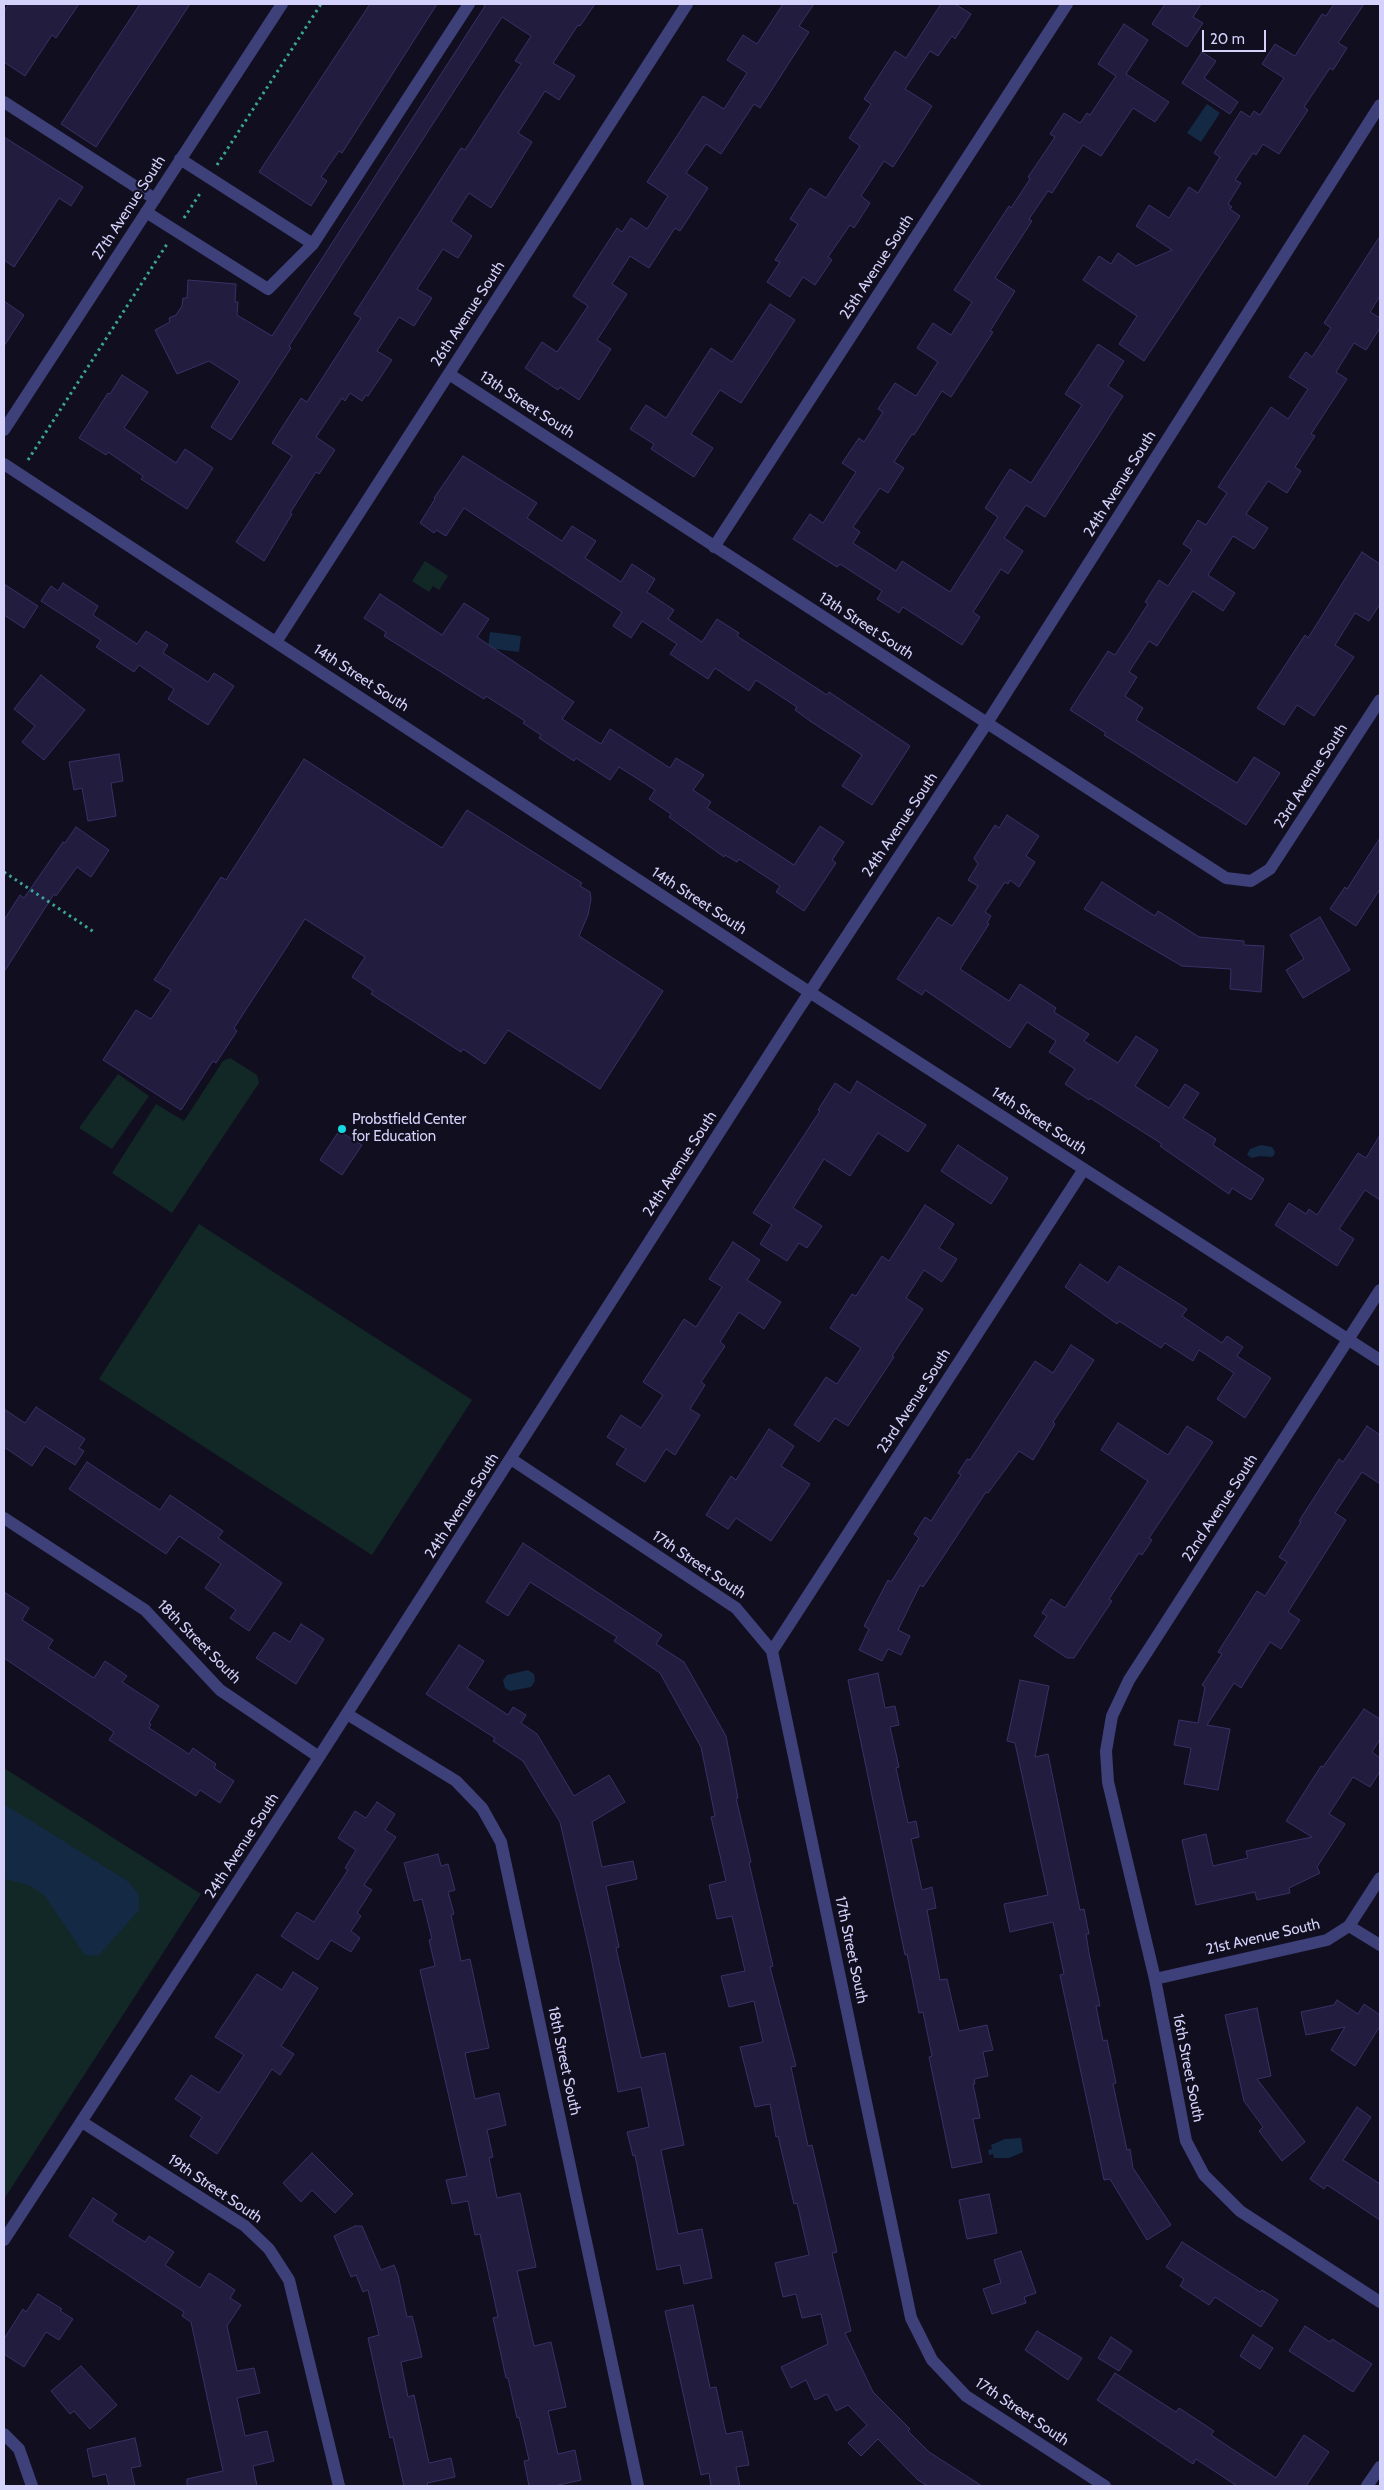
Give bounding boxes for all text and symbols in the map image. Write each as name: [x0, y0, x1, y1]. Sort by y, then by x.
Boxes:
scale bar: [1204, 20, 1268, 52]
text: 20 m: [1210, 30, 1245, 48]
street label: 27th Avenue South: [89, 152, 169, 264]
street label: 25th Avenue South: [836, 211, 918, 323]
street label: 26th Avenue South: [427, 258, 509, 370]
street label: 13th Street South: [476, 368, 578, 442]
street label: 24th Avenue South: [1080, 427, 1160, 541]
street label: 13th Street South: [815, 589, 917, 663]
street label: 14th Street South: [310, 640, 412, 716]
street label: 23rd Avenue South: [1270, 720, 1352, 832]
street label: 24th Avenue South: [858, 769, 942, 881]
street label: 14th Street South: [648, 863, 750, 939]
street label: 14th Street South: [988, 1083, 1090, 1159]
street label: 24th Avenue South: [639, 1108, 721, 1220]
place label: Probstfield Center for Education: [352, 1111, 466, 1146]
marker: Probstfield Center for Education: [336, 1123, 348, 1135]
street label: 23rd Avenue South: [873, 1345, 955, 1457]
street label: 24th Avenue South: [421, 1450, 503, 1562]
street label: 22nd Avenue South: [1178, 1451, 1262, 1565]
street label: 17th Street South: [649, 1527, 749, 1603]
street label: 18th Street South: [154, 1597, 244, 1687]
street label: 24th Avenue South: [201, 1790, 283, 1902]
street label: 17th Street South: [831, 1895, 871, 2005]
street label: 21st Avenue South: [1204, 1915, 1322, 1959]
street label: 18th Street South: [544, 2005, 584, 2117]
street label: 16th Street South: [1169, 2012, 1207, 2124]
street label: 19th Street South: [164, 2151, 266, 2227]
street label: 17th Street South: [972, 2374, 1072, 2450]

